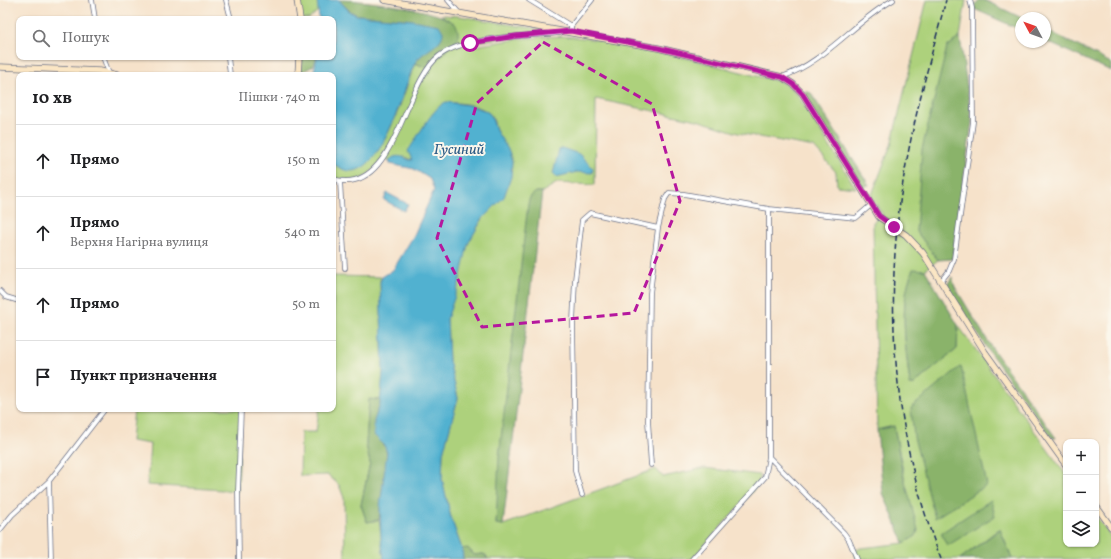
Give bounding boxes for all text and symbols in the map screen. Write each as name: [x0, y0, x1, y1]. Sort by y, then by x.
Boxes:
north arrow: [1015, 12, 1051, 48]
search box: [16, 16, 336, 60]
icon: search: [30, 27, 52, 49]
text: Пошук: [62, 28, 110, 49]
route start: [461, 34, 479, 52]
text: 10 хв: [32, 87, 72, 110]
text: Пішки · 740 m: [239, 89, 320, 107]
water label: Гусиний: [434, 140, 485, 161]
icon: ahead: [32, 150, 54, 172]
text: Прямо: [70, 150, 119, 171]
text: 150 m: [287, 152, 320, 170]
text: Прямо: [70, 213, 119, 234]
route end: [885, 218, 903, 236]
icon: ahead: [32, 222, 54, 244]
text: 540 m: [284, 224, 320, 242]
text: Верхня Нагірна вулиця: [70, 234, 208, 252]
icon: ahead: [32, 294, 54, 316]
text: Прямо: [70, 294, 119, 315]
text: 50 m: [292, 296, 320, 314]
icon: arrive: [32, 366, 54, 388]
text: Пункт призначення: [70, 366, 217, 387]
map controls: [1063, 439, 1099, 547]
button: +: [1063, 439, 1099, 475]
button: −: [1063, 475, 1099, 511]
button: layers: [1063, 511, 1099, 547]

